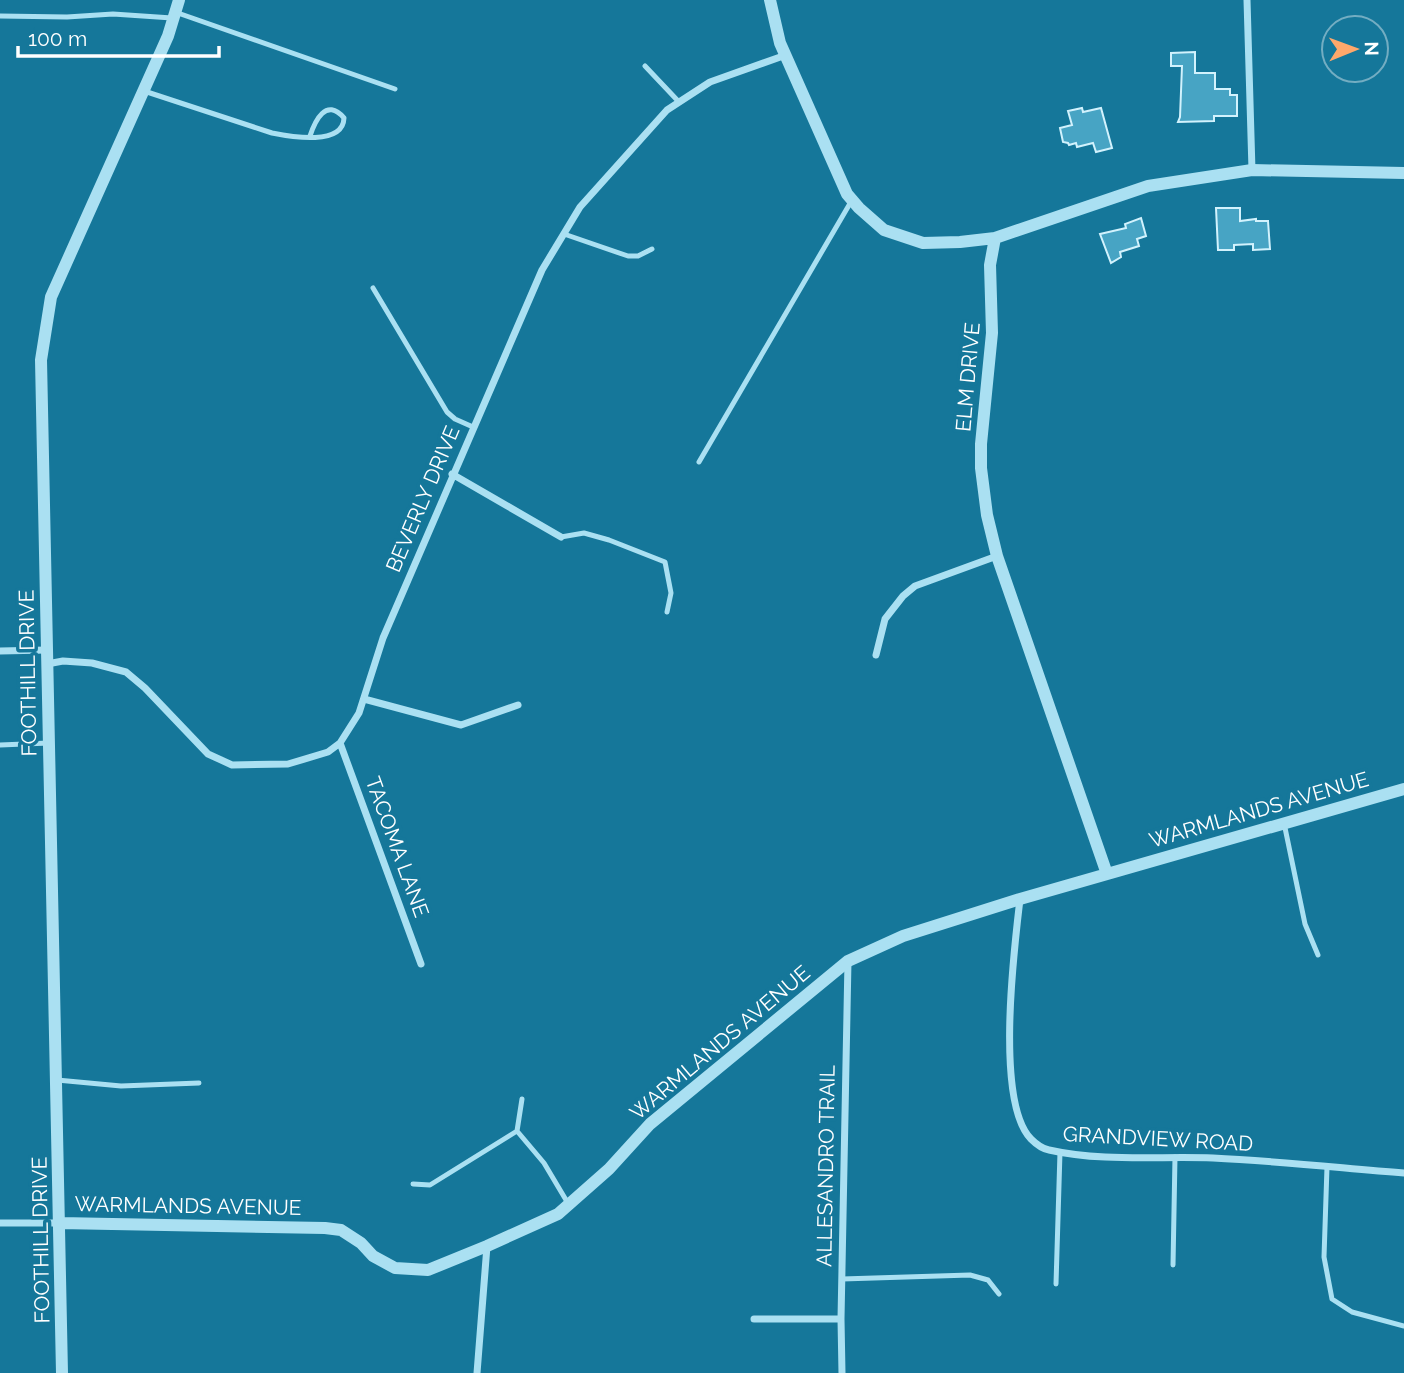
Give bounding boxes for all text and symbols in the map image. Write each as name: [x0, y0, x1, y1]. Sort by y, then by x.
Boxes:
scale bar: [18, 14, 219, 58]
north arrow: [1320, 14, 1390, 84]
text: 100 m: [28, 26, 87, 51]
text: N: [1361, 41, 1383, 56]
street label: ELM DRIVE: [950, 321, 985, 433]
street label: BEVERLY DRIVE: [380, 422, 465, 576]
street label: FOOTHILL DRIVE: [14, 589, 41, 757]
street label: WARMLANDS AVENUE: [1146, 766, 1371, 853]
street label: TACOMA LANE: [360, 773, 434, 921]
street label: WARMLANDS AVENUE: [625, 960, 815, 1125]
street label: ALLESANDRO TRAIL: [811, 1065, 840, 1267]
street label: GRANDVIEW ROAD: [1062, 1121, 1254, 1156]
street label: FOOTHILL DRIVE: [27, 1156, 54, 1324]
street label: WARMLANDS AVENUE: [74, 1191, 302, 1220]

